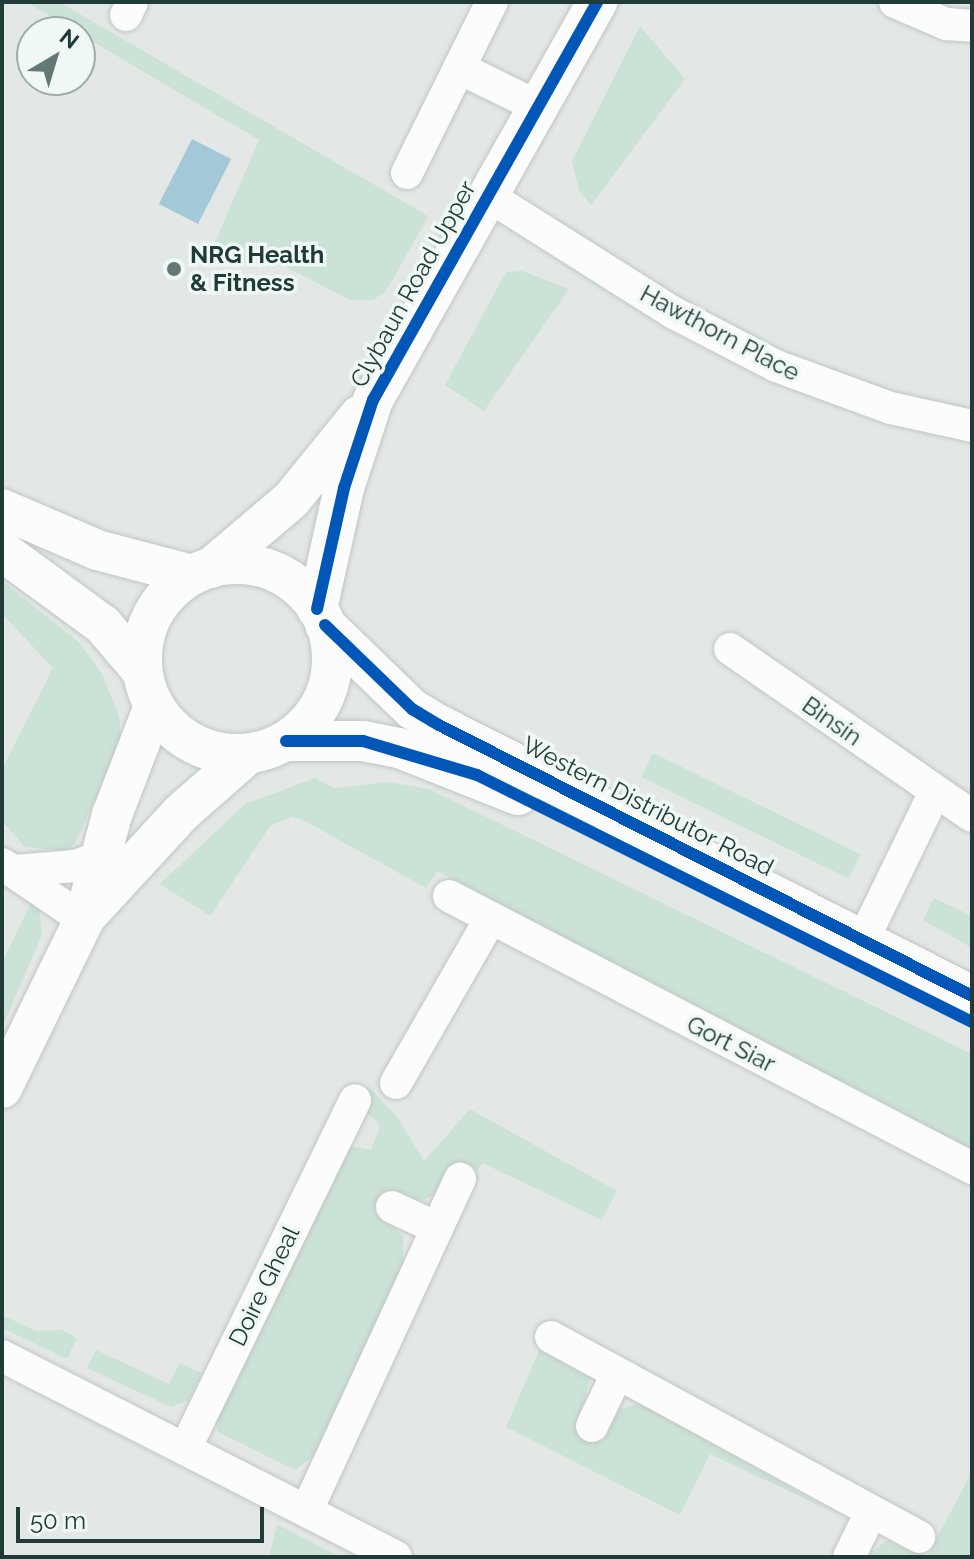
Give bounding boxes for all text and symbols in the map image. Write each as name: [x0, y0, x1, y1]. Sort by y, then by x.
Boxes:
north arrow: [16, 16, 96, 96]
text: N: [55, 23, 84, 54]
street label: Clybaun Road Upper: [344, 176, 482, 392]
place label: NRG Health & Fitness: [190, 241, 324, 297]
marker: NRG Health & Fitness: [165, 260, 183, 278]
street label: Hawthorn Place: [635, 279, 805, 387]
street label: Binsín: [797, 690, 867, 752]
street label: Western Distributor Road: [517, 730, 779, 882]
street label: Gort Siar: [682, 1010, 780, 1078]
street label: Doire Gheal: [223, 1221, 305, 1351]
scale bar: [20, 1491, 268, 1541]
text: 50 m: [30, 1506, 86, 1535]

